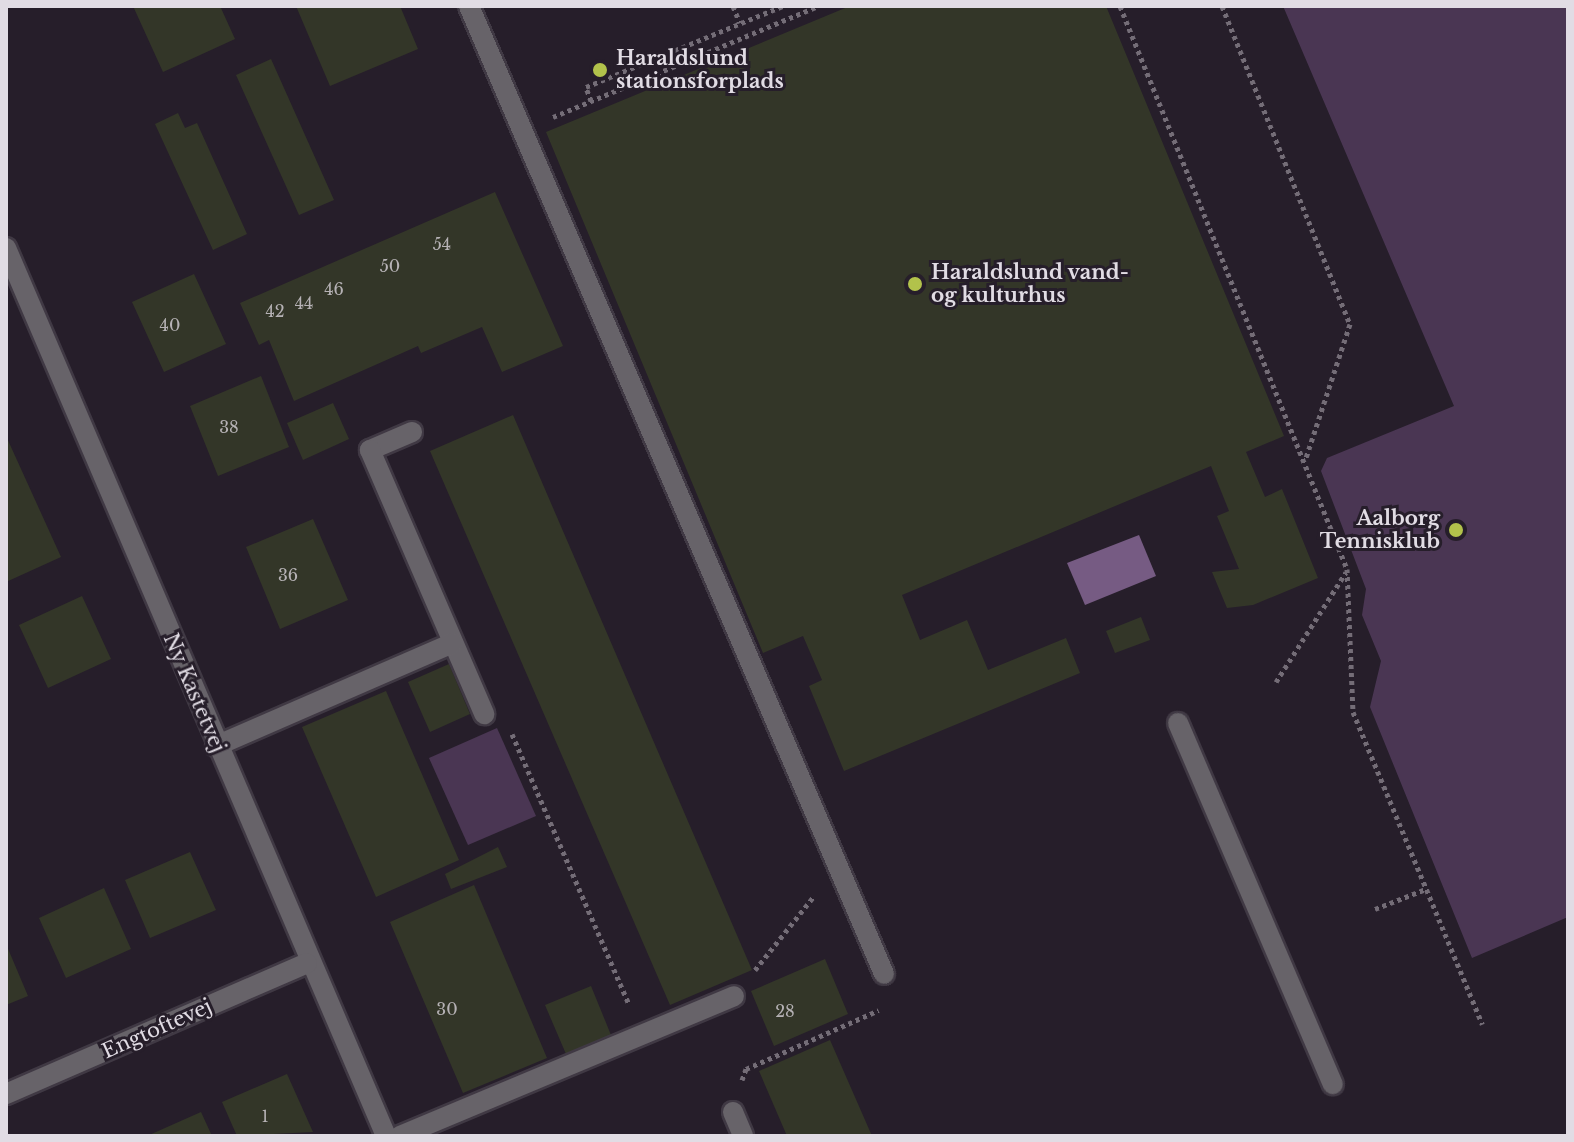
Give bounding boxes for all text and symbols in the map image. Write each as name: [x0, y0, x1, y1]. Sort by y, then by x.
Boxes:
place label: Haraldslund stationsforplads: [616, 46, 784, 93]
marker: Haraldslund stationsforplads: [591, 61, 609, 79]
house number: 54: [433, 234, 451, 254]
house number: 50: [380, 256, 400, 276]
place label: Haraldslund vand- og kulturhus: [931, 260, 1129, 307]
marker: Haraldslund vand- og kulturhus: [906, 275, 924, 293]
house number: 46: [324, 279, 344, 299]
house number: 44: [295, 293, 313, 313]
house number: 42: [265, 301, 285, 321]
house number: 40: [160, 315, 180, 335]
house number: 38: [219, 417, 239, 437]
place label: Aalborg Tennisklub: [1320, 506, 1440, 553]
marker: Aalborg Tennisklub: [1447, 521, 1465, 539]
house number: 36: [278, 565, 298, 585]
street label: Ny Kastetvej: [158, 630, 230, 756]
street label: Engtoftevej: [99, 994, 215, 1064]
house number: 30: [436, 999, 458, 1019]
house number: 28: [775, 1001, 795, 1021]
house number: 1: [261, 1106, 269, 1126]

